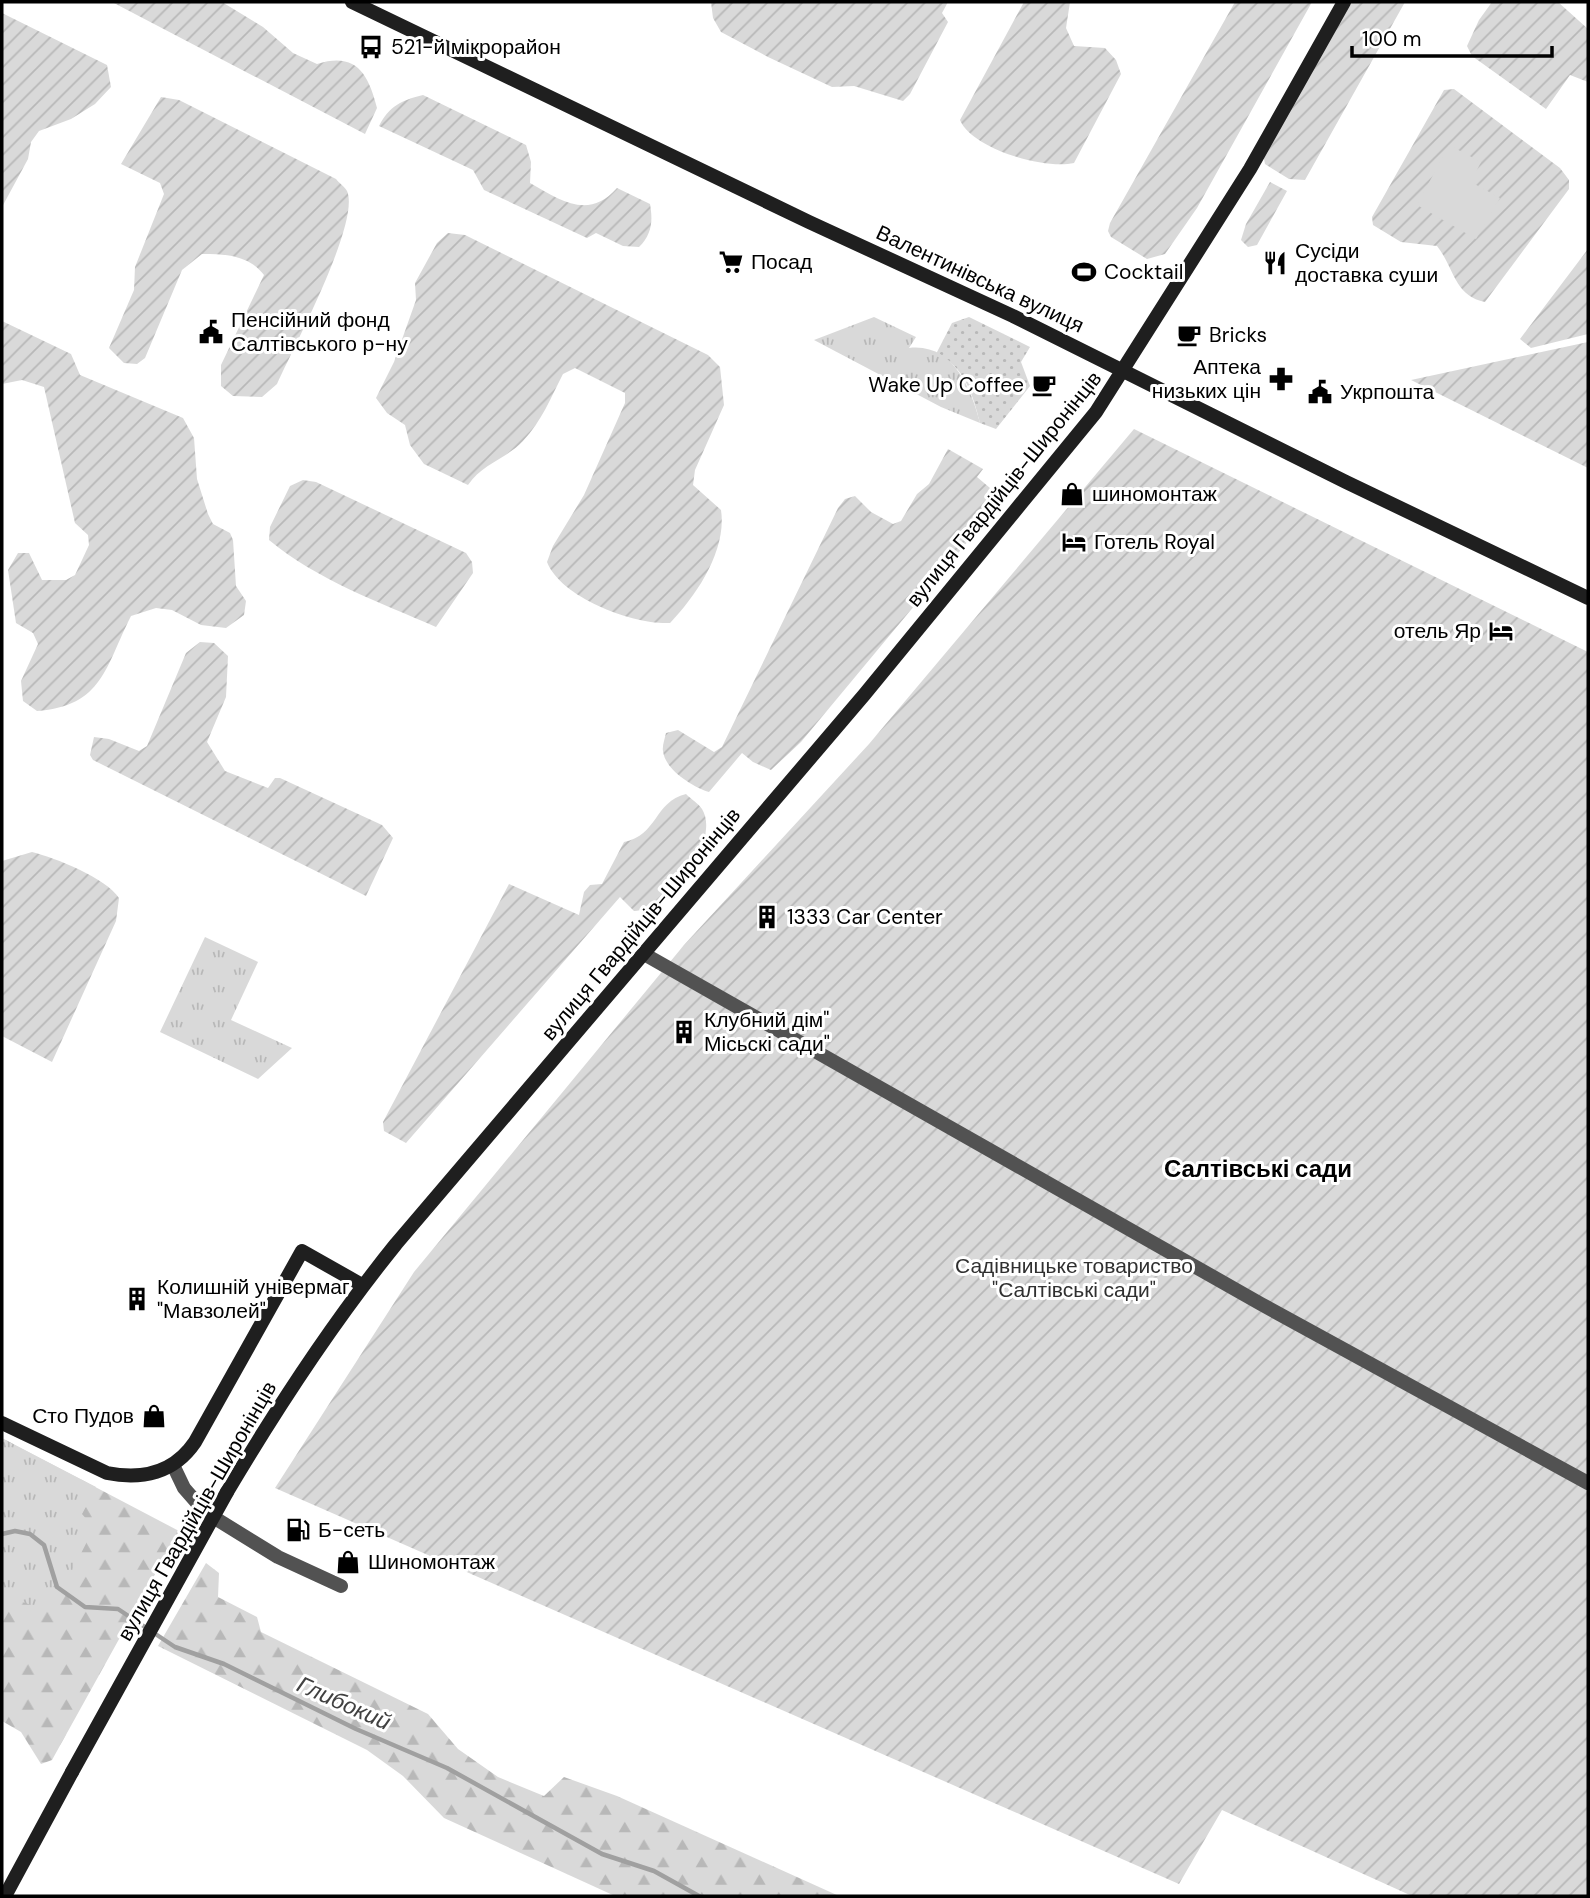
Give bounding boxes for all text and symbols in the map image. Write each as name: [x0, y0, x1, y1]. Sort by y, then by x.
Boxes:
scale bar: [1352, 14, 1552, 58]
text: 100 m: [1362, 25, 1422, 53]
bus stop icon: 521-й мікрорайон: [357, 33, 385, 61]
place label: 521-й мікрорайон: [391, 33, 561, 61]
street label: Валентинівська вулиця: [872, 219, 1088, 339]
place label: Сусіди доставка суши: [1295, 237, 1438, 289]
supermarket icon: Посад: [717, 248, 745, 276]
place label: Посад: [751, 248, 812, 276]
restaurant icon: Сусіди доставка суши: [1261, 249, 1289, 277]
sports icon: Cocktail: [1070, 258, 1098, 286]
place label: Cocktail: [1104, 258, 1184, 286]
place label: Пенсійний фонд Салтівського р-ну: [231, 306, 408, 358]
public building icon: Пенсійний фонд Салтівського р-ну: [197, 318, 225, 346]
cafe icon: Bricks: [1175, 321, 1203, 349]
place label: Bricks: [1209, 321, 1267, 349]
place label: Аптека низьких цін: [1152, 353, 1261, 405]
street label: вулиця Гвардійців-Широнінців: [900, 365, 1108, 613]
pharmacy icon: Аптека низьких цін: [1267, 365, 1295, 393]
place label: Wake Up Coffee: [868, 371, 1024, 399]
cafe icon: Wake Up Coffee: [1030, 371, 1058, 399]
public building icon: Укрпошта: [1306, 378, 1334, 406]
place label: Укрпошта: [1340, 378, 1435, 406]
shop icon: шиномонтаж: [1058, 480, 1086, 508]
place label: шиномонтаж: [1092, 480, 1217, 508]
hotel icon: Готель Royal: [1060, 528, 1088, 556]
place label: Готель Royal: [1094, 528, 1215, 556]
place label: отель Яр: [1394, 617, 1481, 645]
hotel icon: отель Яр: [1487, 617, 1515, 645]
street label: вулиця Гвардійців-Широнінців: [535, 802, 747, 1046]
building icon: 1333 Car Center: [753, 903, 781, 931]
place label: 1333 Car Center: [787, 903, 943, 931]
place label: Клубний дім" Місьскі сади": [704, 1006, 830, 1058]
building icon: Клубний дім" Місьскі сади": [670, 1018, 698, 1046]
district label: Салтівські сади: [1164, 1153, 1352, 1184]
park label: Садівницьке товариство "Салтівські сади": [955, 1252, 1193, 1304]
place label: Колишній універмаг "Мавзолей": [157, 1273, 350, 1325]
building icon: Колишній універмаг "Мавзолей": [123, 1285, 151, 1313]
street label: вулиця Гвардійців-Широнінців: [111, 1376, 283, 1646]
place label: Сто Пудов: [32, 1402, 134, 1430]
shop icon: Сто Пудов: [140, 1402, 168, 1430]
fuel station icon: Б-сеть: [284, 1516, 312, 1544]
place label: Б-сеть: [318, 1516, 385, 1544]
shop icon: Шиномонтаж: [334, 1548, 362, 1576]
place label: Шиномонтаж: [368, 1548, 495, 1576]
water label: Глибокий: [292, 1669, 396, 1737]

